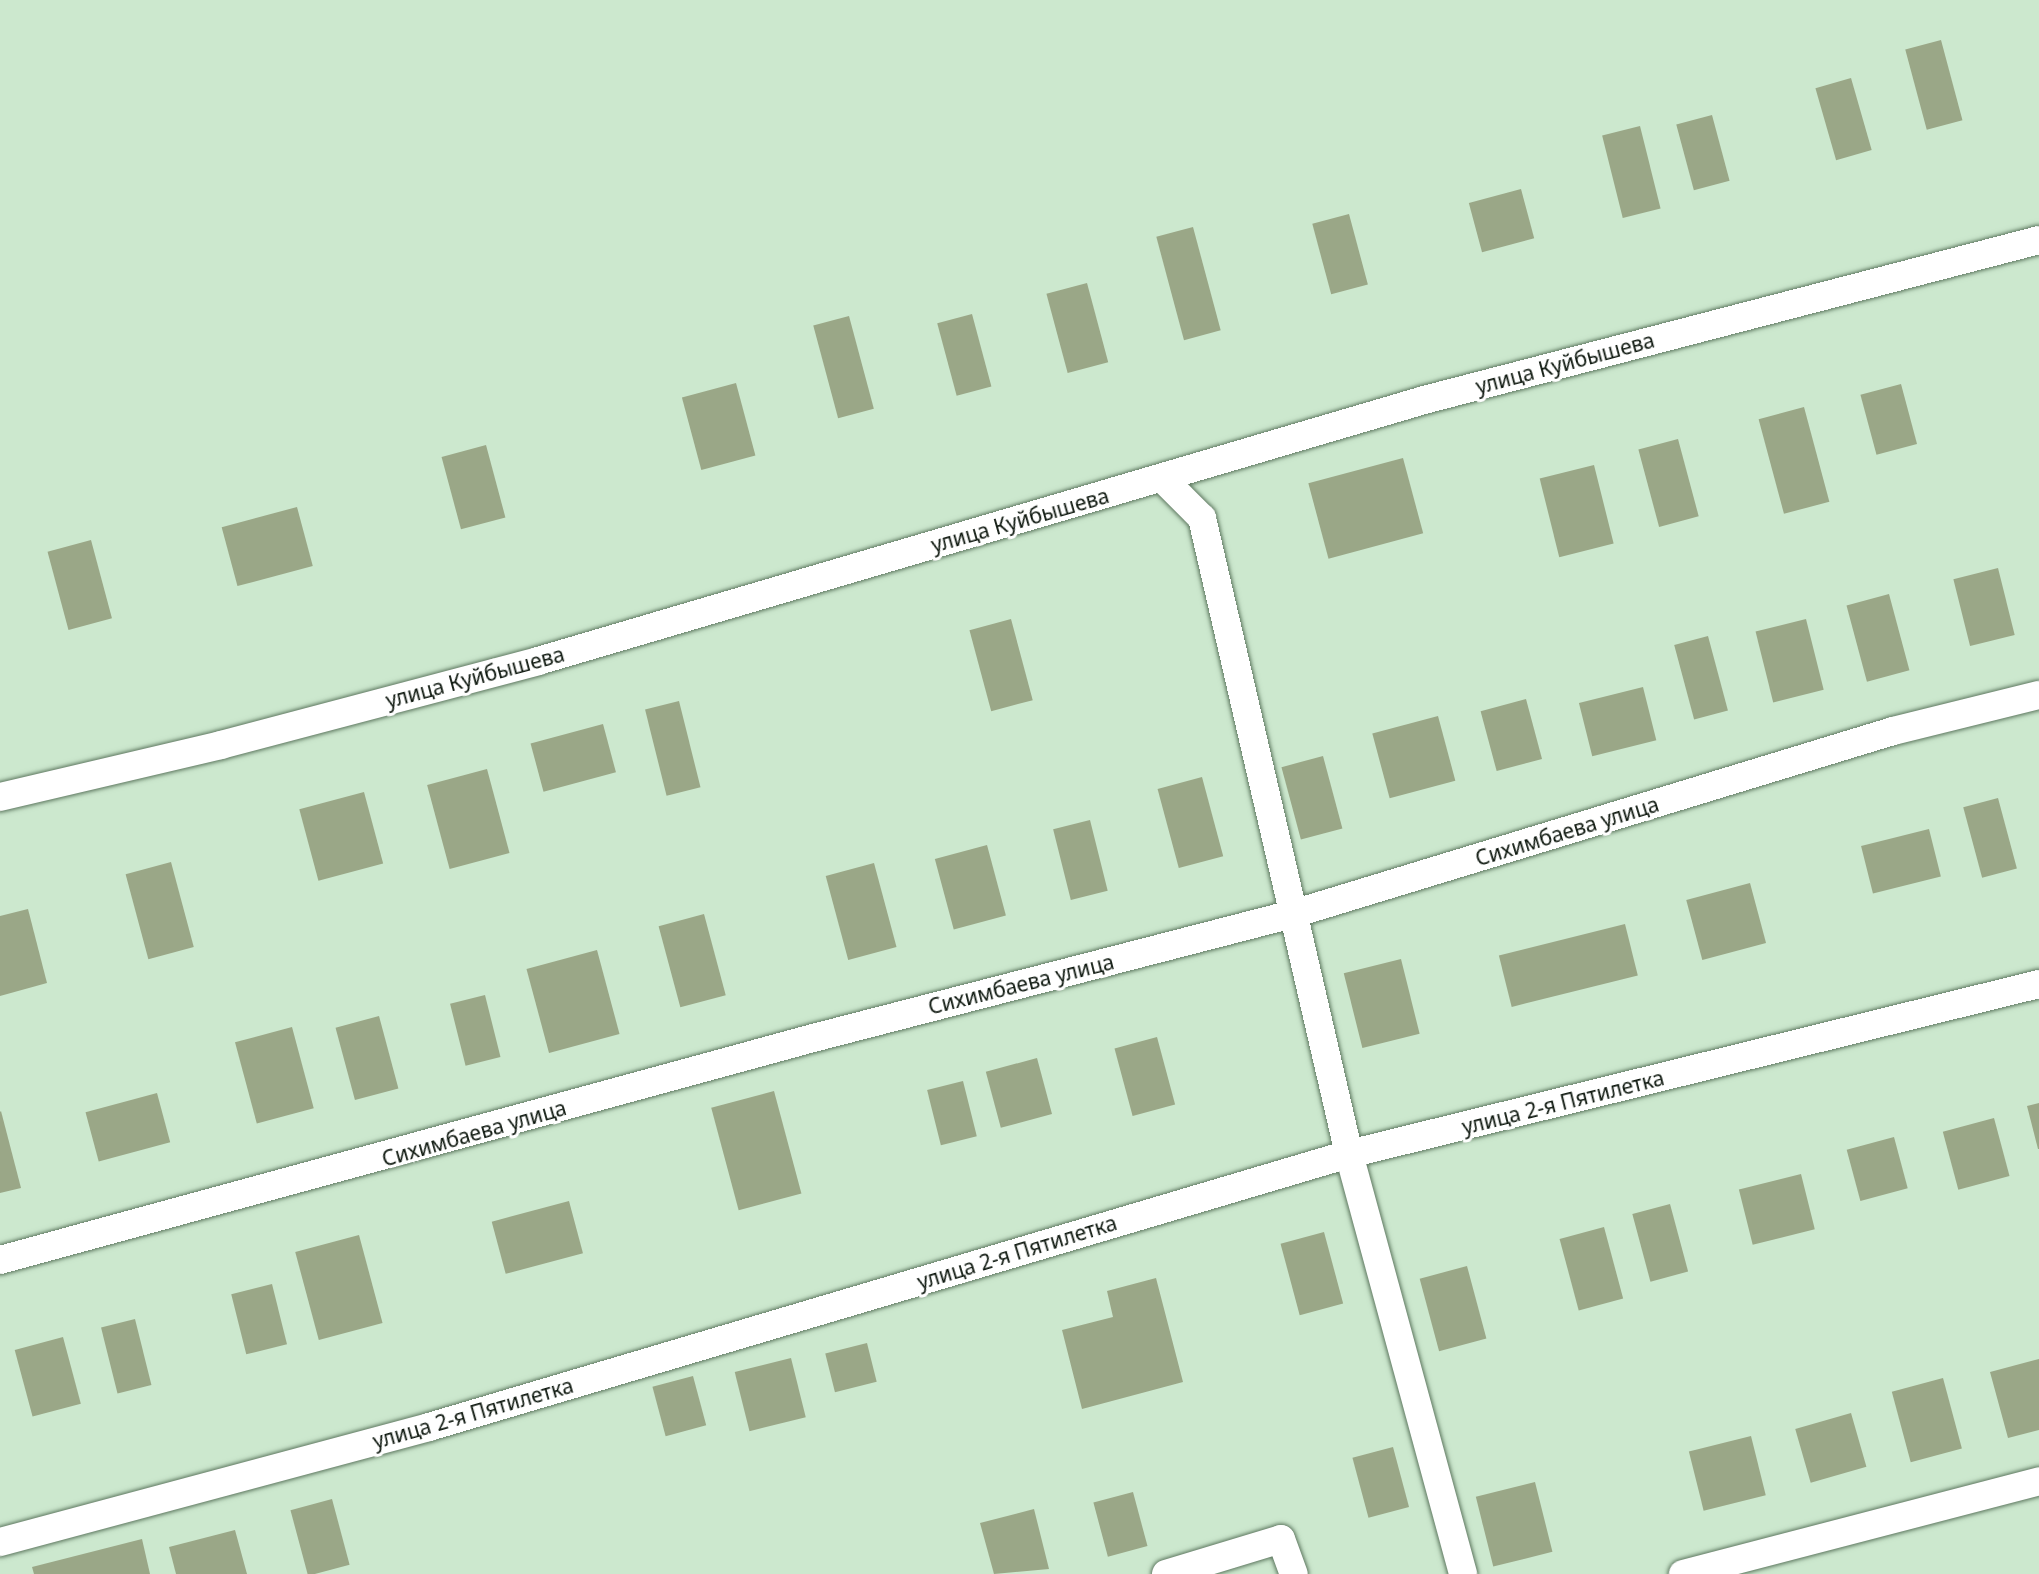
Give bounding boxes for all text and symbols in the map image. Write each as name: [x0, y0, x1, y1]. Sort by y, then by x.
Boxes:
street label: улица Куйбышева: [1473, 327, 1657, 399]
street label: улица Куйбышева: [928, 483, 1112, 557]
street label: улица Куйбышева: [383, 641, 567, 713]
street label: Сихимбаева улица: [1472, 791, 1662, 871]
street label: Сихимбаева улица: [925, 949, 1117, 1019]
street label: улица 2-я Пятилетка: [1459, 1065, 1667, 1139]
street label: Сихимбаева улица: [379, 1095, 569, 1171]
street label: улица 2-я Пятилетка: [914, 1210, 1120, 1294]
street label: улица 2-я Пятилетка: [370, 1372, 576, 1454]

